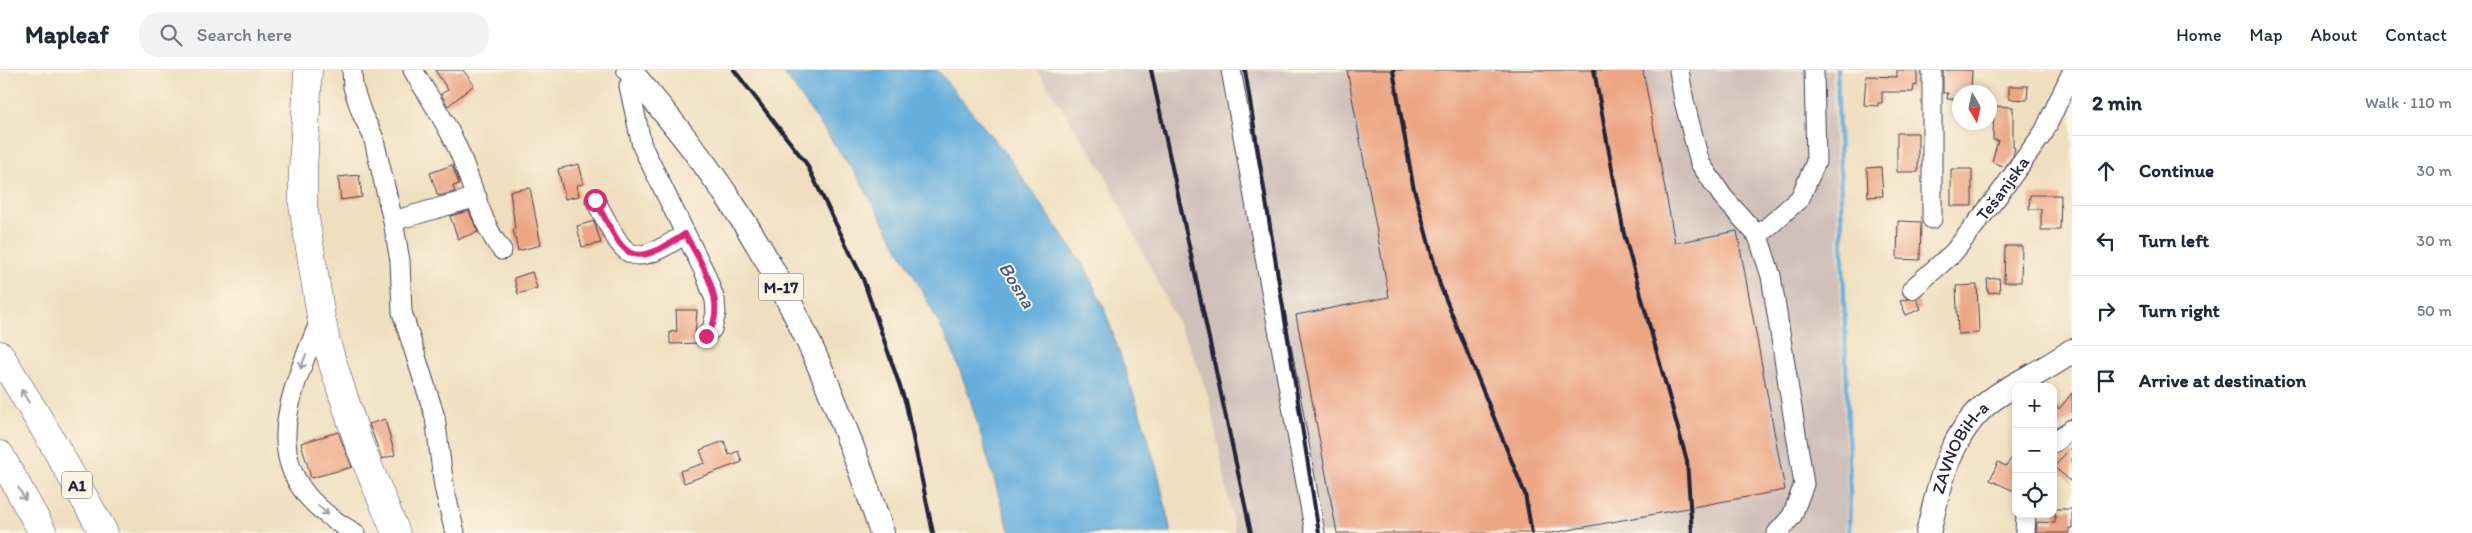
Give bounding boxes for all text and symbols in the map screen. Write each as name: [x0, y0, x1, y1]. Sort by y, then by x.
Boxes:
search box: [139, 12, 489, 57]
text: Mapleaf: [25, 20, 109, 49]
icon: search: [157, 21, 185, 49]
text: Search here: [197, 23, 292, 46]
text: Home: [2176, 24, 2222, 46]
text: Map: [2250, 24, 2283, 46]
text: About: [2311, 24, 2357, 46]
text: Contact: [2385, 24, 2447, 46]
north arrow: [1952, 85, 1997, 130]
text: 2 min: [2092, 90, 2142, 115]
text: Walk · 110 m: [2365, 93, 2452, 112]
street label: Tešanjska: [1971, 151, 2034, 225]
icon: ahead: [2092, 157, 2120, 185]
text: Continue: [2139, 159, 2214, 182]
text: 30 m: [2416, 161, 2452, 180]
route start: [584, 189, 607, 212]
icon: left: [2092, 227, 2120, 255]
text: Turn left: [2139, 229, 2209, 252]
text: 30 m: [2416, 231, 2452, 250]
water label: Bosna: [994, 258, 1040, 313]
road number: M-17: [758, 273, 804, 300]
icon: right: [2092, 297, 2120, 325]
text: Turn right: [2139, 299, 2220, 322]
text: 50 m: [2417, 301, 2452, 320]
route end: [695, 325, 718, 348]
one-way arrow: [298, 354, 307, 369]
icon: arrive: [2092, 367, 2120, 395]
text: Arrive at destination: [2139, 369, 2306, 392]
map controls: [2012, 383, 2057, 518]
button: +: [2012, 383, 2057, 428]
one-way arrow: [20, 390, 30, 404]
street label: ZAVNOBiH-a: [1927, 397, 1993, 496]
button: −: [2012, 428, 2057, 473]
road number: A1: [62, 472, 92, 498]
button: locate: [2012, 473, 2057, 518]
one-way arrow: [17, 486, 27, 501]
one-way arrow: [317, 504, 330, 516]

